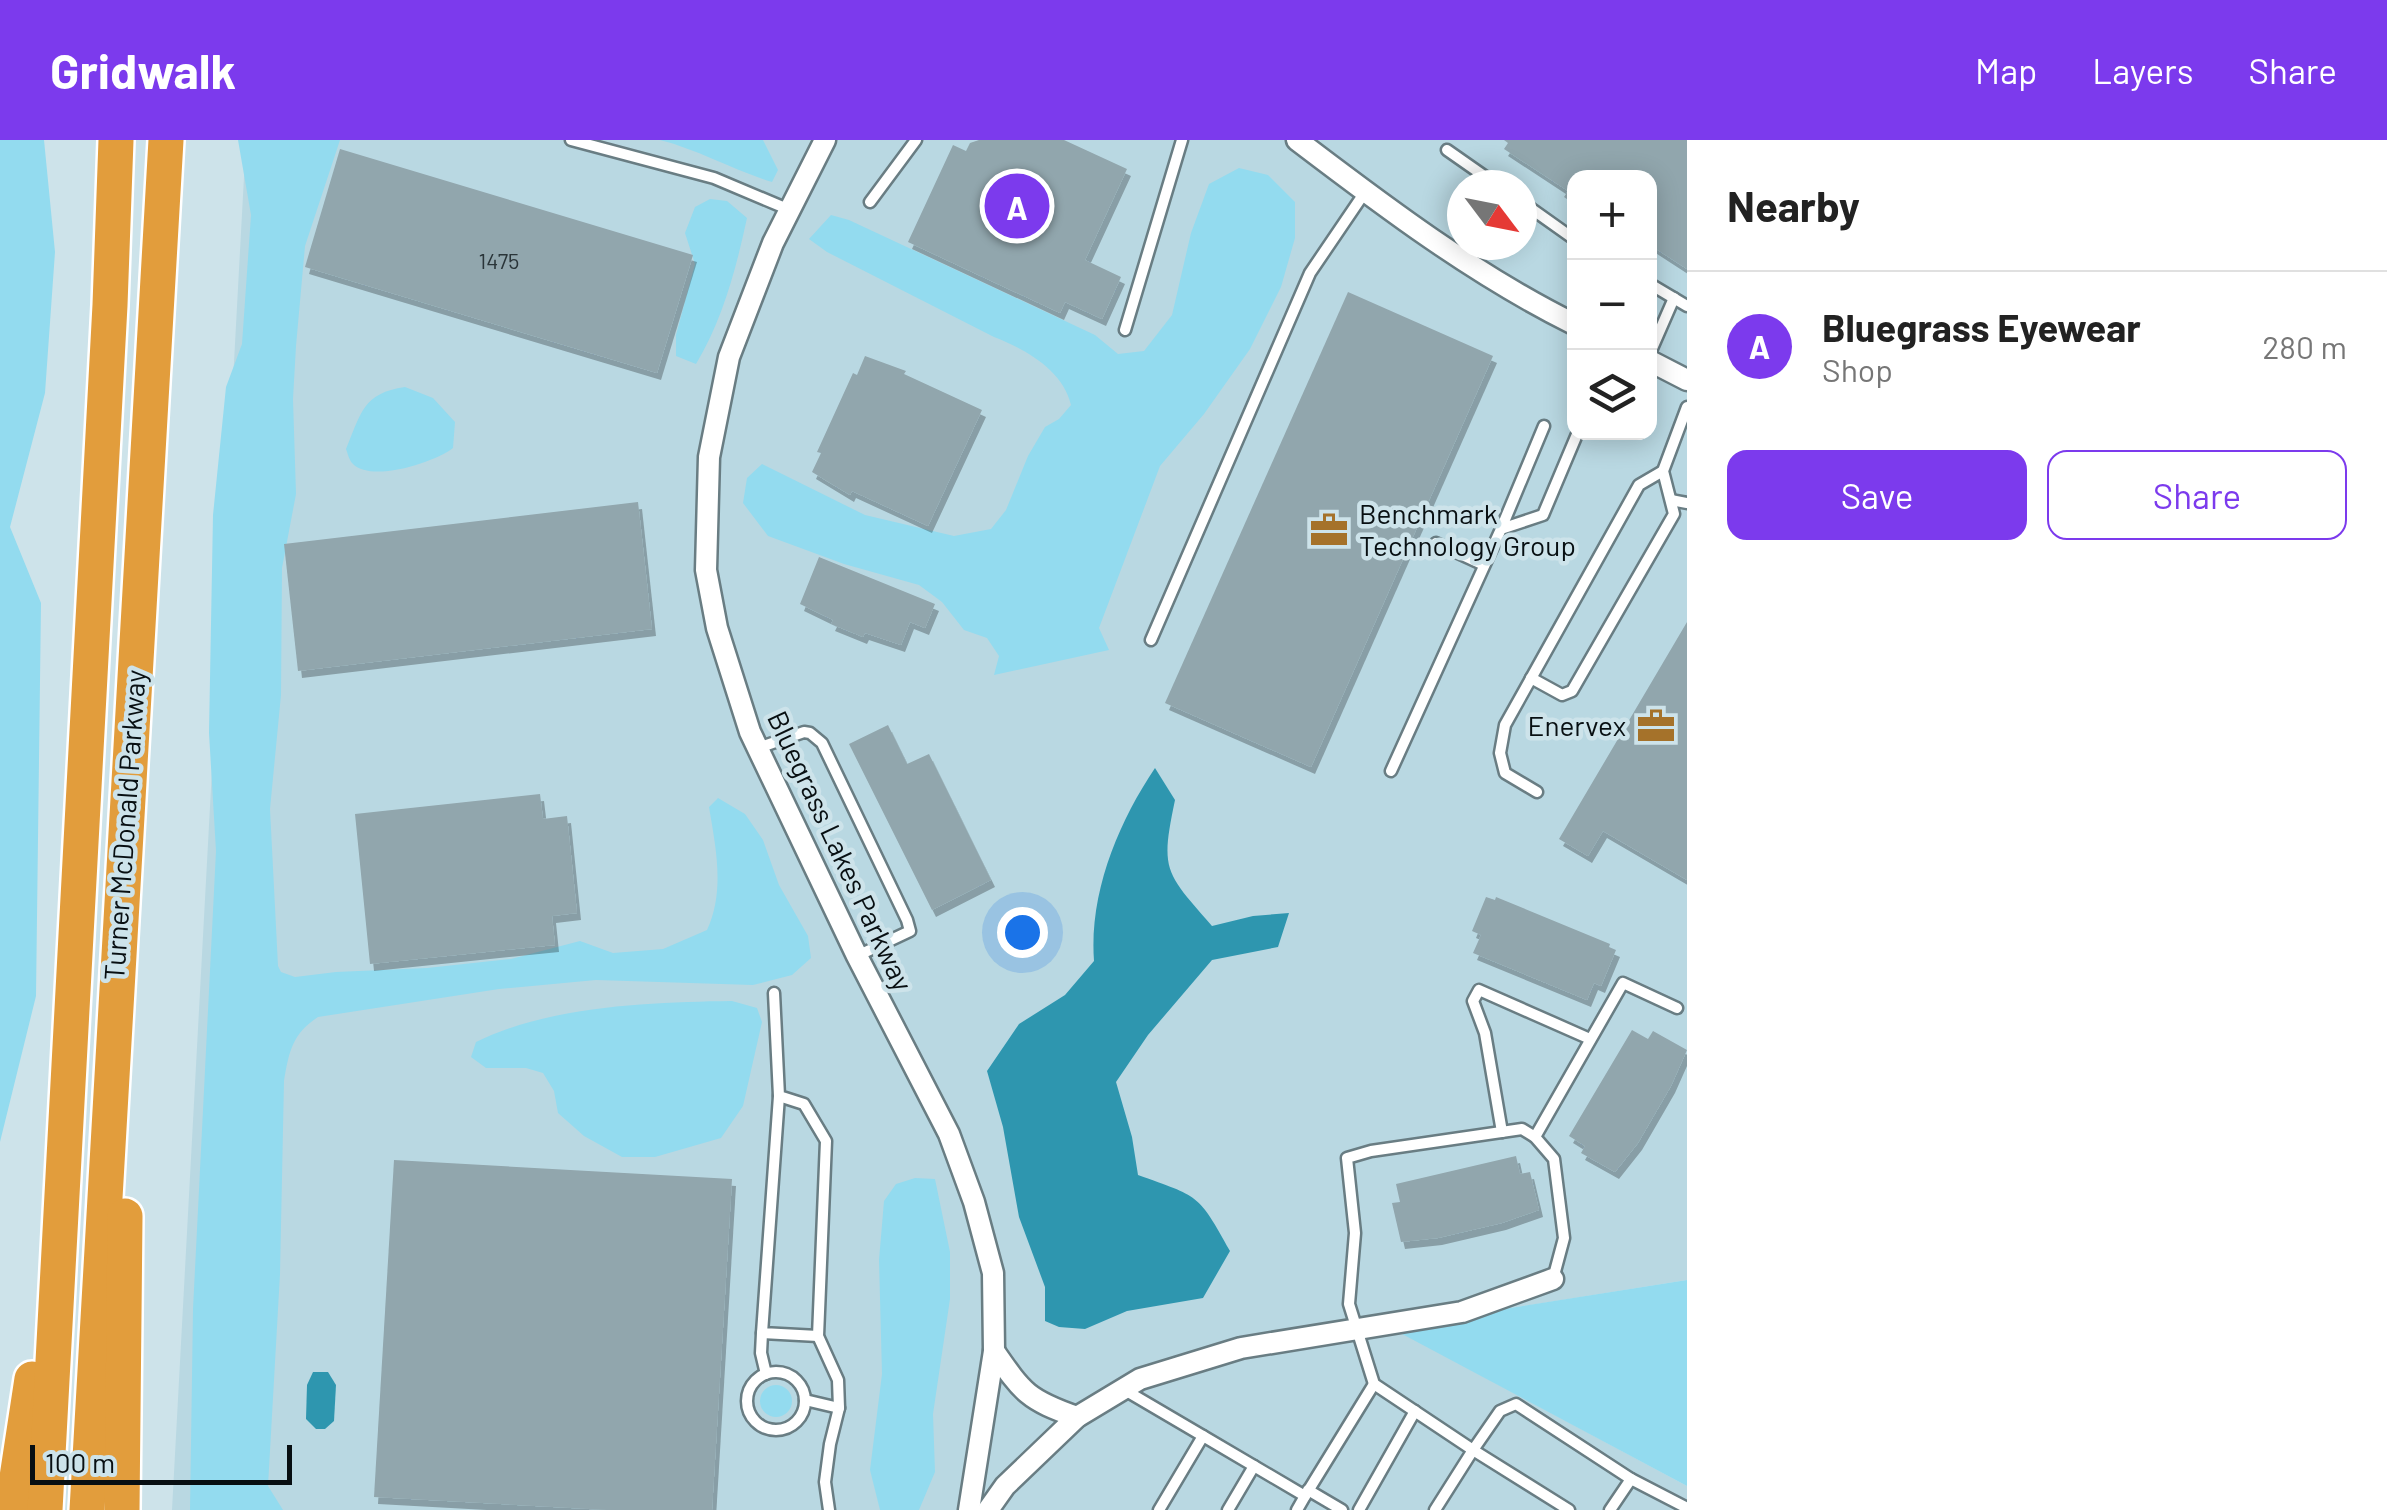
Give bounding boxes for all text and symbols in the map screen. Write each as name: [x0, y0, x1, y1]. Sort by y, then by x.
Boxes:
text: Gridwalk: [50, 41, 236, 99]
text: Map: [1975, 49, 2037, 91]
text: Layers: [2092, 49, 2194, 91]
text: Share: [2249, 49, 2337, 91]
pin: A: [984, 168, 1050, 244]
north arrow: [1447, 170, 1537, 260]
map controls: [1567, 170, 1657, 440]
button: +: [1567, 170, 1657, 260]
text: Nearby: [1727, 180, 1860, 230]
house number: 1475: [479, 247, 519, 273]
button: −: [1567, 260, 1657, 350]
text: Bluegrass Eyewear: [1822, 304, 2141, 350]
text: A: [1749, 327, 1770, 365]
text: 280 m: [2262, 327, 2347, 365]
button: layers: [1567, 350, 1657, 440]
text: Shop: [1822, 350, 1893, 388]
button: Save: [1727, 450, 2027, 540]
button: Share: [2047, 450, 2347, 540]
place label: Benchmark Technology Group: [1359, 496, 1576, 562]
office icon: Benchmark Technology Group: [1308, 509, 1350, 551]
street label: Turner McDonald Parkway: [96, 668, 152, 981]
street label: Bluegrass Lakes Parkway: [761, 705, 921, 996]
office icon: Enervex: [1635, 705, 1677, 747]
place label: Enervex: [1528, 708, 1626, 742]
your location: [997, 907, 1048, 958]
scale bar: [30, 1440, 292, 1484]
text: 100 m: [45, 1445, 115, 1479]

